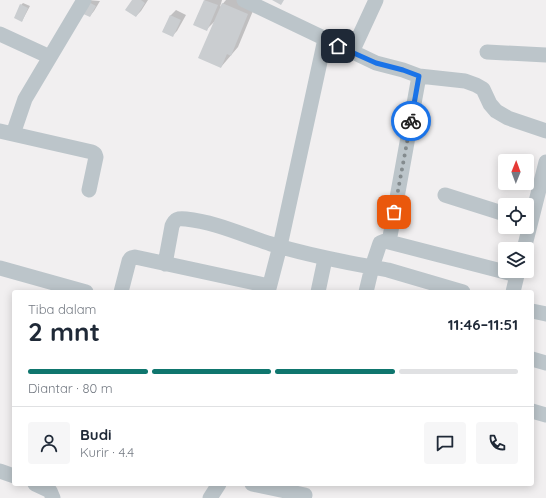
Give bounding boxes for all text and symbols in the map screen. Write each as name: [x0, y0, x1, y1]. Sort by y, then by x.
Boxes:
pin: [321, 29, 355, 63]
icon: home: [327, 35, 349, 57]
courier: [391, 101, 431, 141]
icon: bike: [400, 110, 422, 132]
north arrow: [498, 154, 534, 190]
map controls: [498, 154, 534, 278]
pin: [377, 195, 411, 229]
button: locate: [498, 198, 534, 234]
icon: bag: [383, 201, 405, 223]
button: layers: [498, 242, 534, 278]
text: Tiba dalam: [28, 301, 96, 317]
text: 2 mnt: [28, 315, 100, 348]
text: 11:46–11:51: [448, 315, 518, 334]
text: Diantar · 80 m: [28, 380, 113, 396]
button: person: [28, 422, 70, 464]
button: chat: [424, 422, 466, 464]
button: phone: [476, 422, 518, 464]
text: Budi: [80, 425, 112, 444]
text: Kurir · 4.4: [80, 444, 134, 460]

